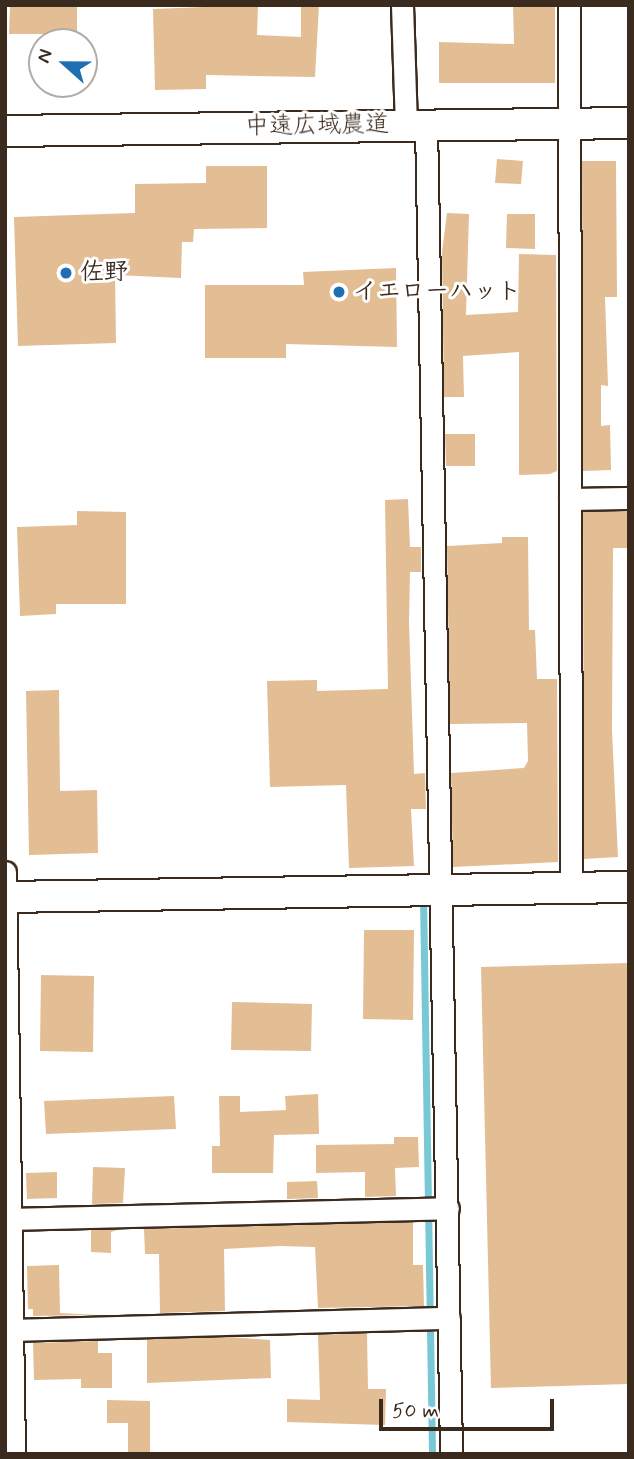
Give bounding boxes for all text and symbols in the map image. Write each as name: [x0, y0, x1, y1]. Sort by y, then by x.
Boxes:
north arrow: [28, 28, 98, 98]
text: N: [31, 46, 59, 66]
street label: 中遠広域農道: [245, 110, 389, 142]
place label: 佐野: [80, 259, 128, 287]
marker: 佐野: [58, 265, 74, 281]
place label: イエローハット: [353, 278, 521, 306]
marker: イエローハット: [331, 284, 347, 300]
scale bar: [382, 1386, 557, 1430]
text: 50 m: [392, 1397, 439, 1425]

